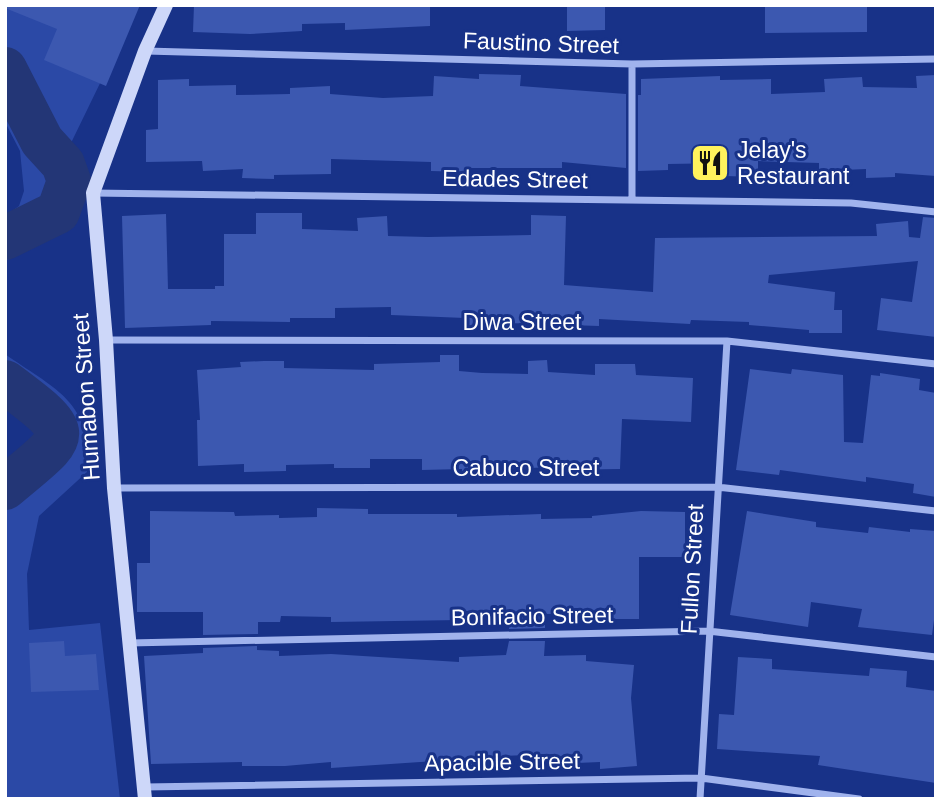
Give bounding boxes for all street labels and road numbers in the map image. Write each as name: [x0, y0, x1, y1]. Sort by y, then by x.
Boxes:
street label: Faustino Street: [463, 27, 620, 59]
street label: Edades Street: [442, 165, 589, 193]
street label: Diwa Street: [463, 309, 582, 335]
street label: Humabon Street: [67, 312, 105, 481]
street label: Cabuco Street: [452, 455, 600, 481]
street label: Fullon Street: [676, 503, 708, 635]
street label: Bonifacio Street: [451, 602, 614, 630]
street label: Apacible Street: [424, 748, 581, 776]

